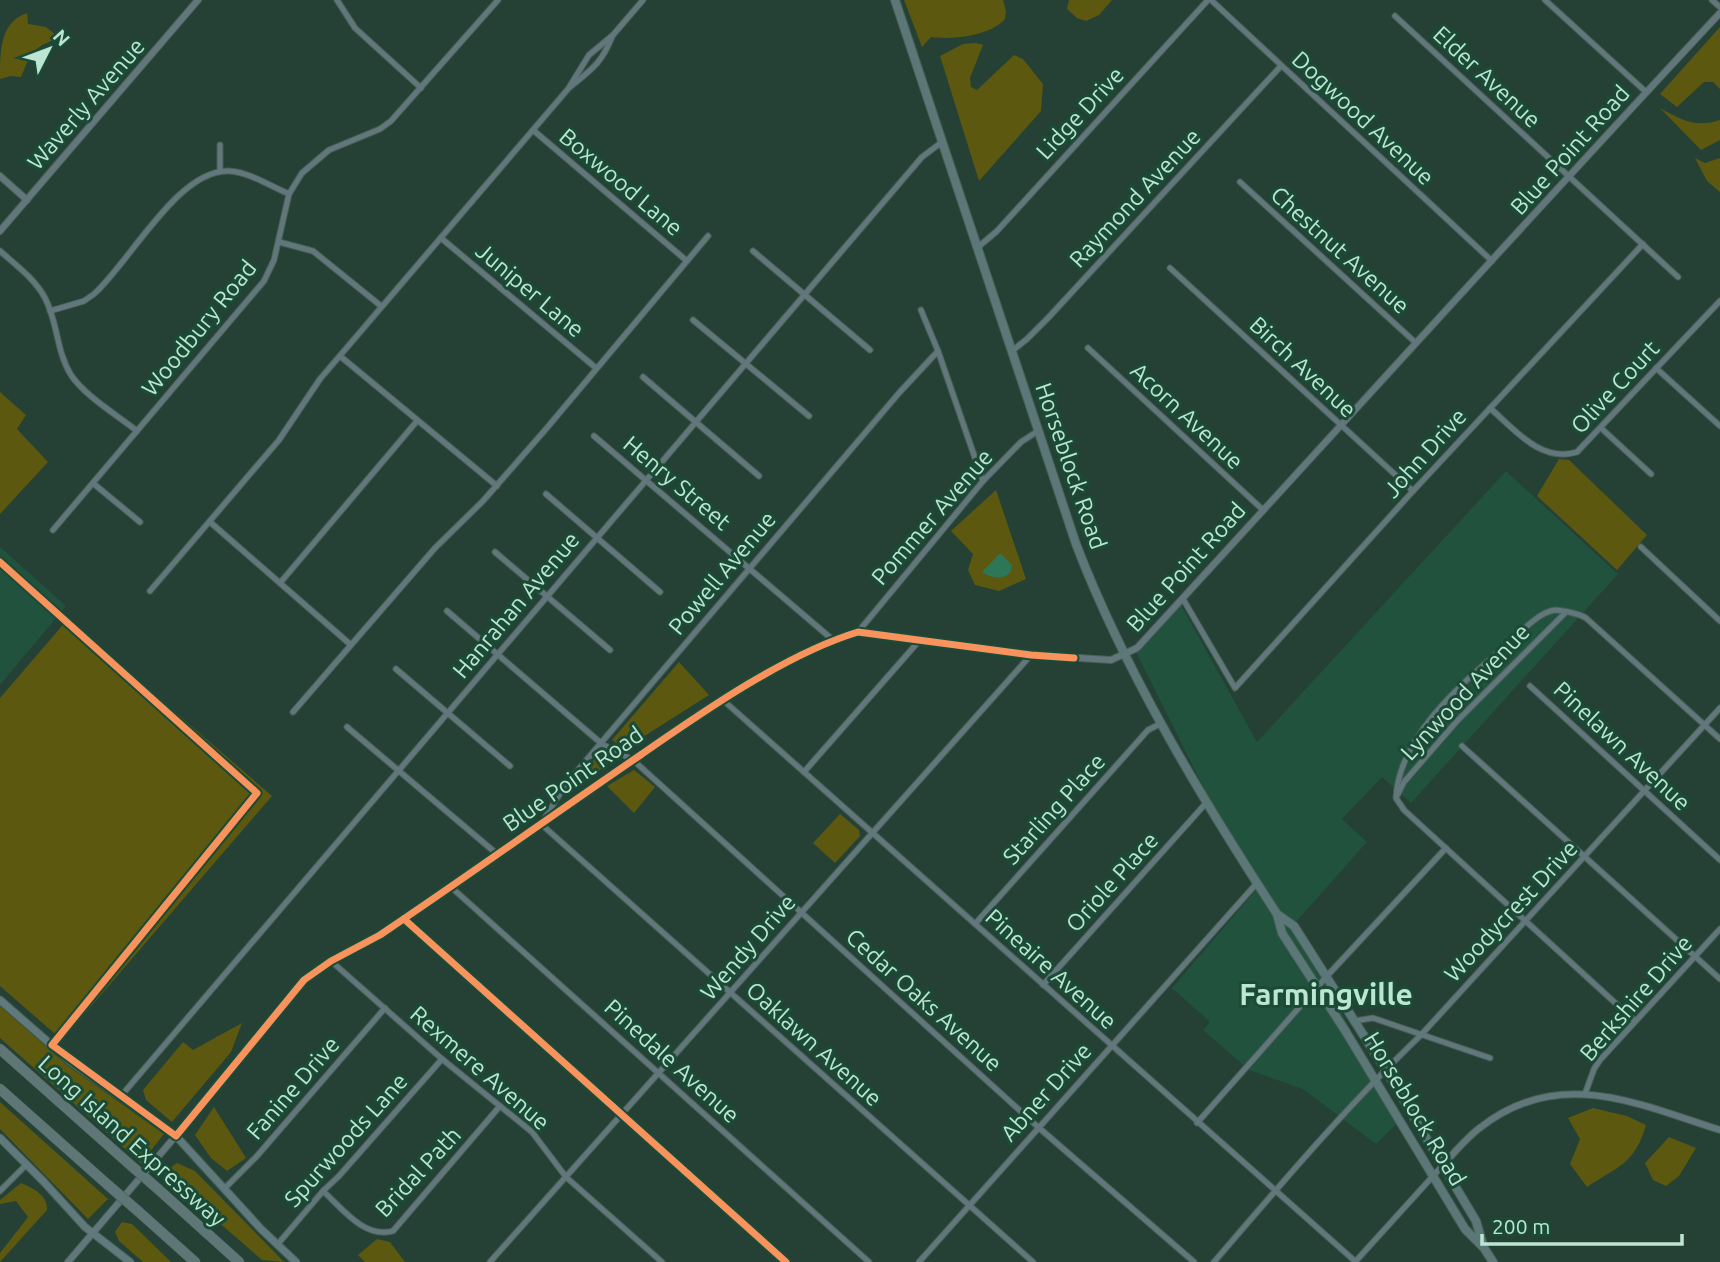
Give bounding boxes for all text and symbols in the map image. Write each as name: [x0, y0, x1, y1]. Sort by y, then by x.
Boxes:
north arrow: [14, 14, 84, 84]
street label: Elder Avenue: [1429, 21, 1546, 132]
text: N: [49, 25, 75, 50]
street label: Waverly Avenue: [22, 33, 149, 174]
street label: Dogwood Avenue: [1288, 46, 1439, 189]
street label: Lidge Drive: [1031, 62, 1128, 164]
street label: Blue Point Road: [1505, 80, 1634, 219]
street label: Boxwood Lane: [555, 123, 688, 240]
street label: Raymond Avenue: [1064, 123, 1205, 272]
street label: Chestnut Avenue: [1266, 181, 1414, 318]
street label: Juniper Lane: [471, 237, 589, 342]
street label: Woodbury Road: [137, 255, 261, 400]
street label: Birch Avenue: [1245, 311, 1361, 422]
street label: Olive Court: [1566, 335, 1664, 438]
street label: Acorn Avenue: [1126, 358, 1248, 474]
street label: Horseblock Road: [1031, 379, 1112, 552]
street label: John Drive: [1378, 403, 1471, 502]
street label: Henry Street: [619, 431, 736, 535]
street label: Pommer Avenue: [866, 444, 997, 589]
street label: Blue Point Road: [1121, 497, 1250, 636]
street label: Powell Avenue: [663, 506, 780, 639]
street label: Hanrahan Avenue: [447, 527, 584, 683]
street label: Lynwood Avenue: [1395, 619, 1534, 765]
street label: Pinelawn Avenue: [1549, 676, 1696, 815]
street label: Blue Point Road: [498, 721, 647, 836]
street label: Starling Place: [998, 748, 1110, 869]
street label: Oriole Place: [1061, 827, 1163, 936]
street label: Woodycrest Drive: [1439, 835, 1582, 986]
street label: Wendy Drive: [695, 889, 800, 1004]
street label: Pineaire Avenue: [981, 904, 1122, 1034]
street label: Cedar Oaks Avenue: [842, 923, 1007, 1076]
street label: Berkshire Drive: [1575, 930, 1697, 1065]
street label: Oaklawn Avenue: [742, 976, 887, 1111]
district label: Farmingville: [1239, 977, 1413, 1011]
street label: Pinedale Avenue: [600, 994, 745, 1127]
street label: Rexmere Avenue: [406, 1001, 555, 1135]
street label: Horseblock Road: [1360, 1028, 1471, 1190]
street label: Fanine Drive: [241, 1031, 344, 1144]
street label: Abner Drive: [995, 1038, 1096, 1146]
street label: Long Island Expressway: [34, 1050, 231, 1231]
street label: Spurwoods Lane: [279, 1068, 412, 1211]
street label: Bridal Path: [370, 1122, 465, 1222]
scale bar: [1482, 1202, 1682, 1246]
text: 200 m: [1492, 1214, 1550, 1238]

